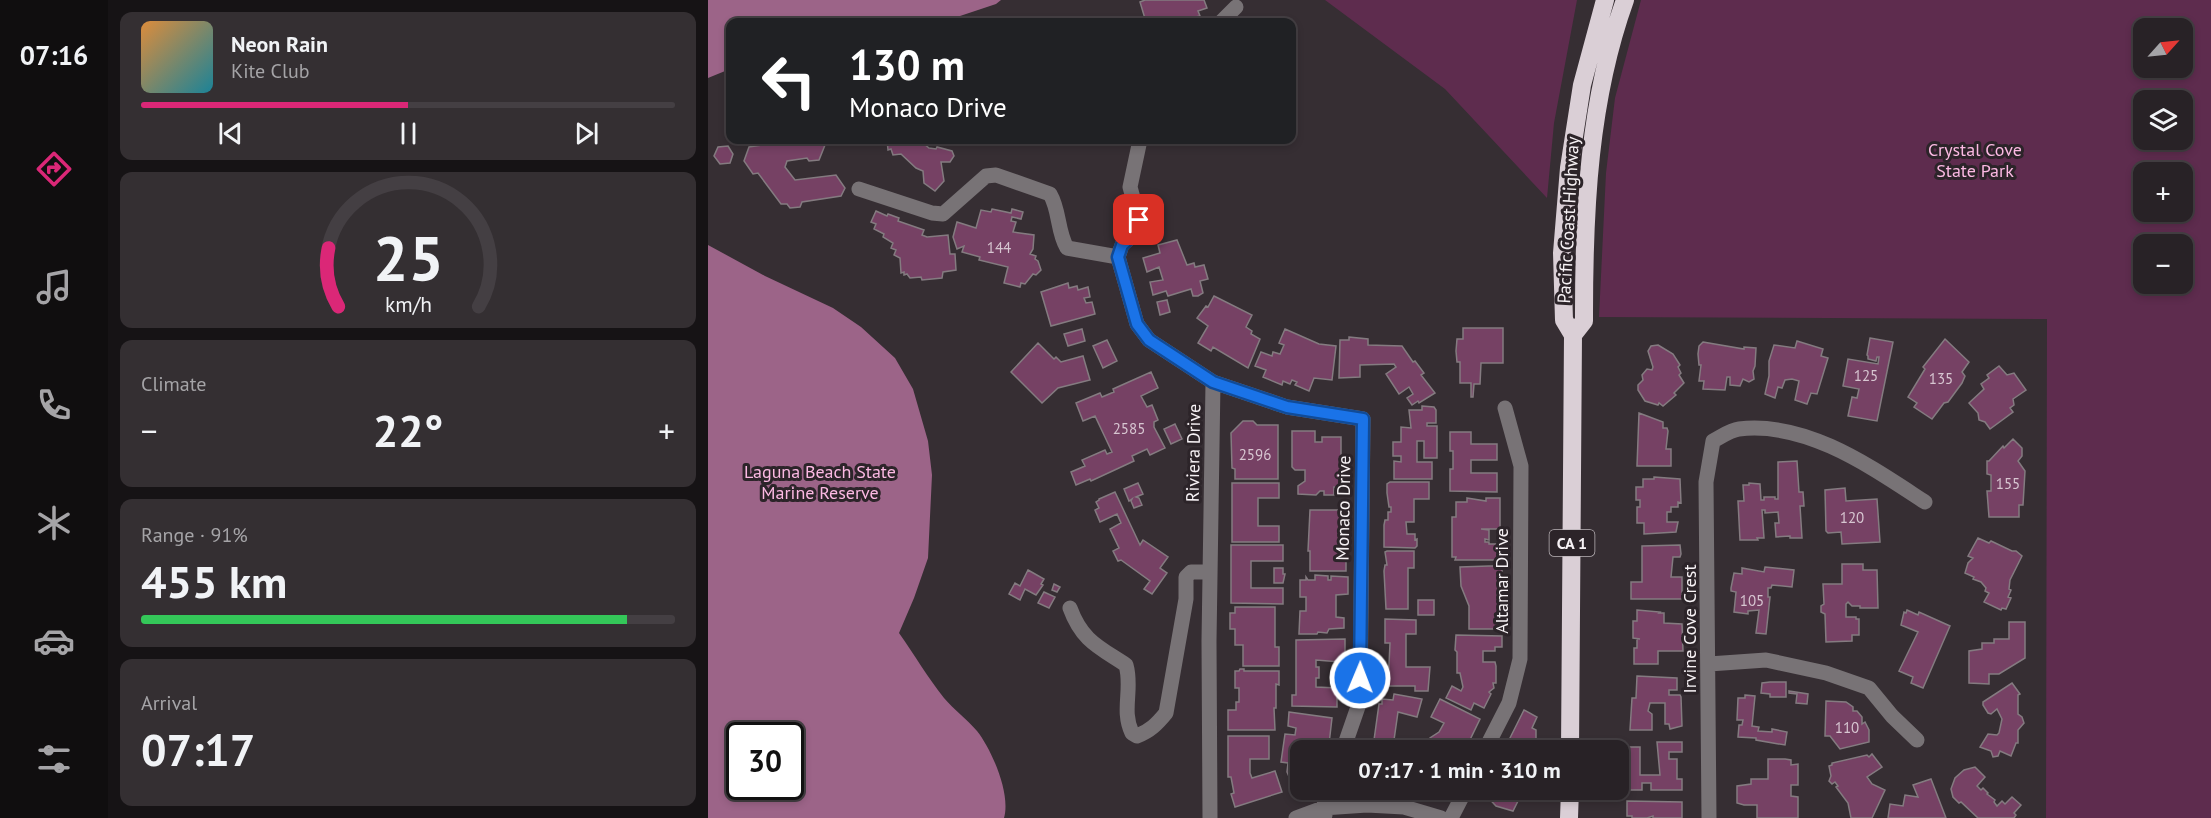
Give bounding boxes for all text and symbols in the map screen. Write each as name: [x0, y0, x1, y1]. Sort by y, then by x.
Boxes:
north arrow: [2133, 18, 2193, 78]
map controls: [2133, 18, 2193, 294]
text: Neon Rain: [231, 30, 328, 58]
text: 130 m: [849, 37, 965, 92]
text: 07:16: [20, 38, 88, 72]
icon: left: [750, 42, 828, 120]
text: Kite Club: [231, 58, 309, 84]
text: Monaco Drive: [849, 90, 1007, 124]
button: layers: [2133, 90, 2193, 150]
icon: previous: [214, 117, 247, 150]
icon: pause: [392, 117, 425, 150]
icon: next: [570, 117, 603, 150]
street label: Pacific Coast Highway: [1552, 135, 1584, 304]
park label: Crystal Cove State Park: [1928, 138, 2022, 182]
icon: directions: [33, 148, 75, 190]
button: +: [2133, 162, 2193, 222]
pin: [1113, 194, 1164, 245]
icon: arrive: [1122, 203, 1155, 236]
text: 25: [373, 217, 443, 298]
button: −: [2133, 234, 2193, 294]
house number: 144: [987, 238, 1011, 257]
icon: music: [33, 266, 75, 308]
text: km/h: [384, 290, 431, 318]
house number: 125: [1854, 366, 1878, 385]
house number: 135: [1929, 369, 1953, 388]
text: Climate: [141, 371, 207, 397]
icon: phone: [33, 384, 75, 426]
text: 22°: [373, 401, 443, 459]
street label: Riviera Drive: [1181, 404, 1205, 502]
text: −: [141, 409, 158, 452]
text: +: [658, 409, 675, 452]
house number: 2585: [1113, 419, 1145, 438]
house number: 2596: [1239, 445, 1271, 464]
street label: Monaco Drive: [1331, 455, 1355, 561]
park label: Laguna Beach State Marine Reserve: [744, 460, 896, 504]
house number: 155: [1996, 474, 2020, 493]
icon: climate: [33, 502, 75, 544]
house number: 120: [1840, 508, 1864, 527]
text: Range · 91%: [141, 522, 248, 548]
street label: Altamar Drive: [1490, 528, 1513, 634]
road number: CA 1: [1550, 530, 1594, 556]
text: 455 km: [141, 552, 287, 610]
street label: Irvine Cove Crest: [1678, 564, 1701, 694]
house number: 105: [1740, 591, 1764, 610]
icon: car: [33, 620, 75, 662]
position arrow: [1328, 646, 1392, 710]
text: Arrival: [141, 690, 197, 716]
house number: 110: [1835, 718, 1859, 737]
text: 07:17: [141, 720, 255, 778]
speed limit sign: 30: [726, 722, 804, 800]
icon: filters: [33, 738, 75, 780]
text: 07:17 · 1 min · 310 m: [1358, 756, 1561, 784]

